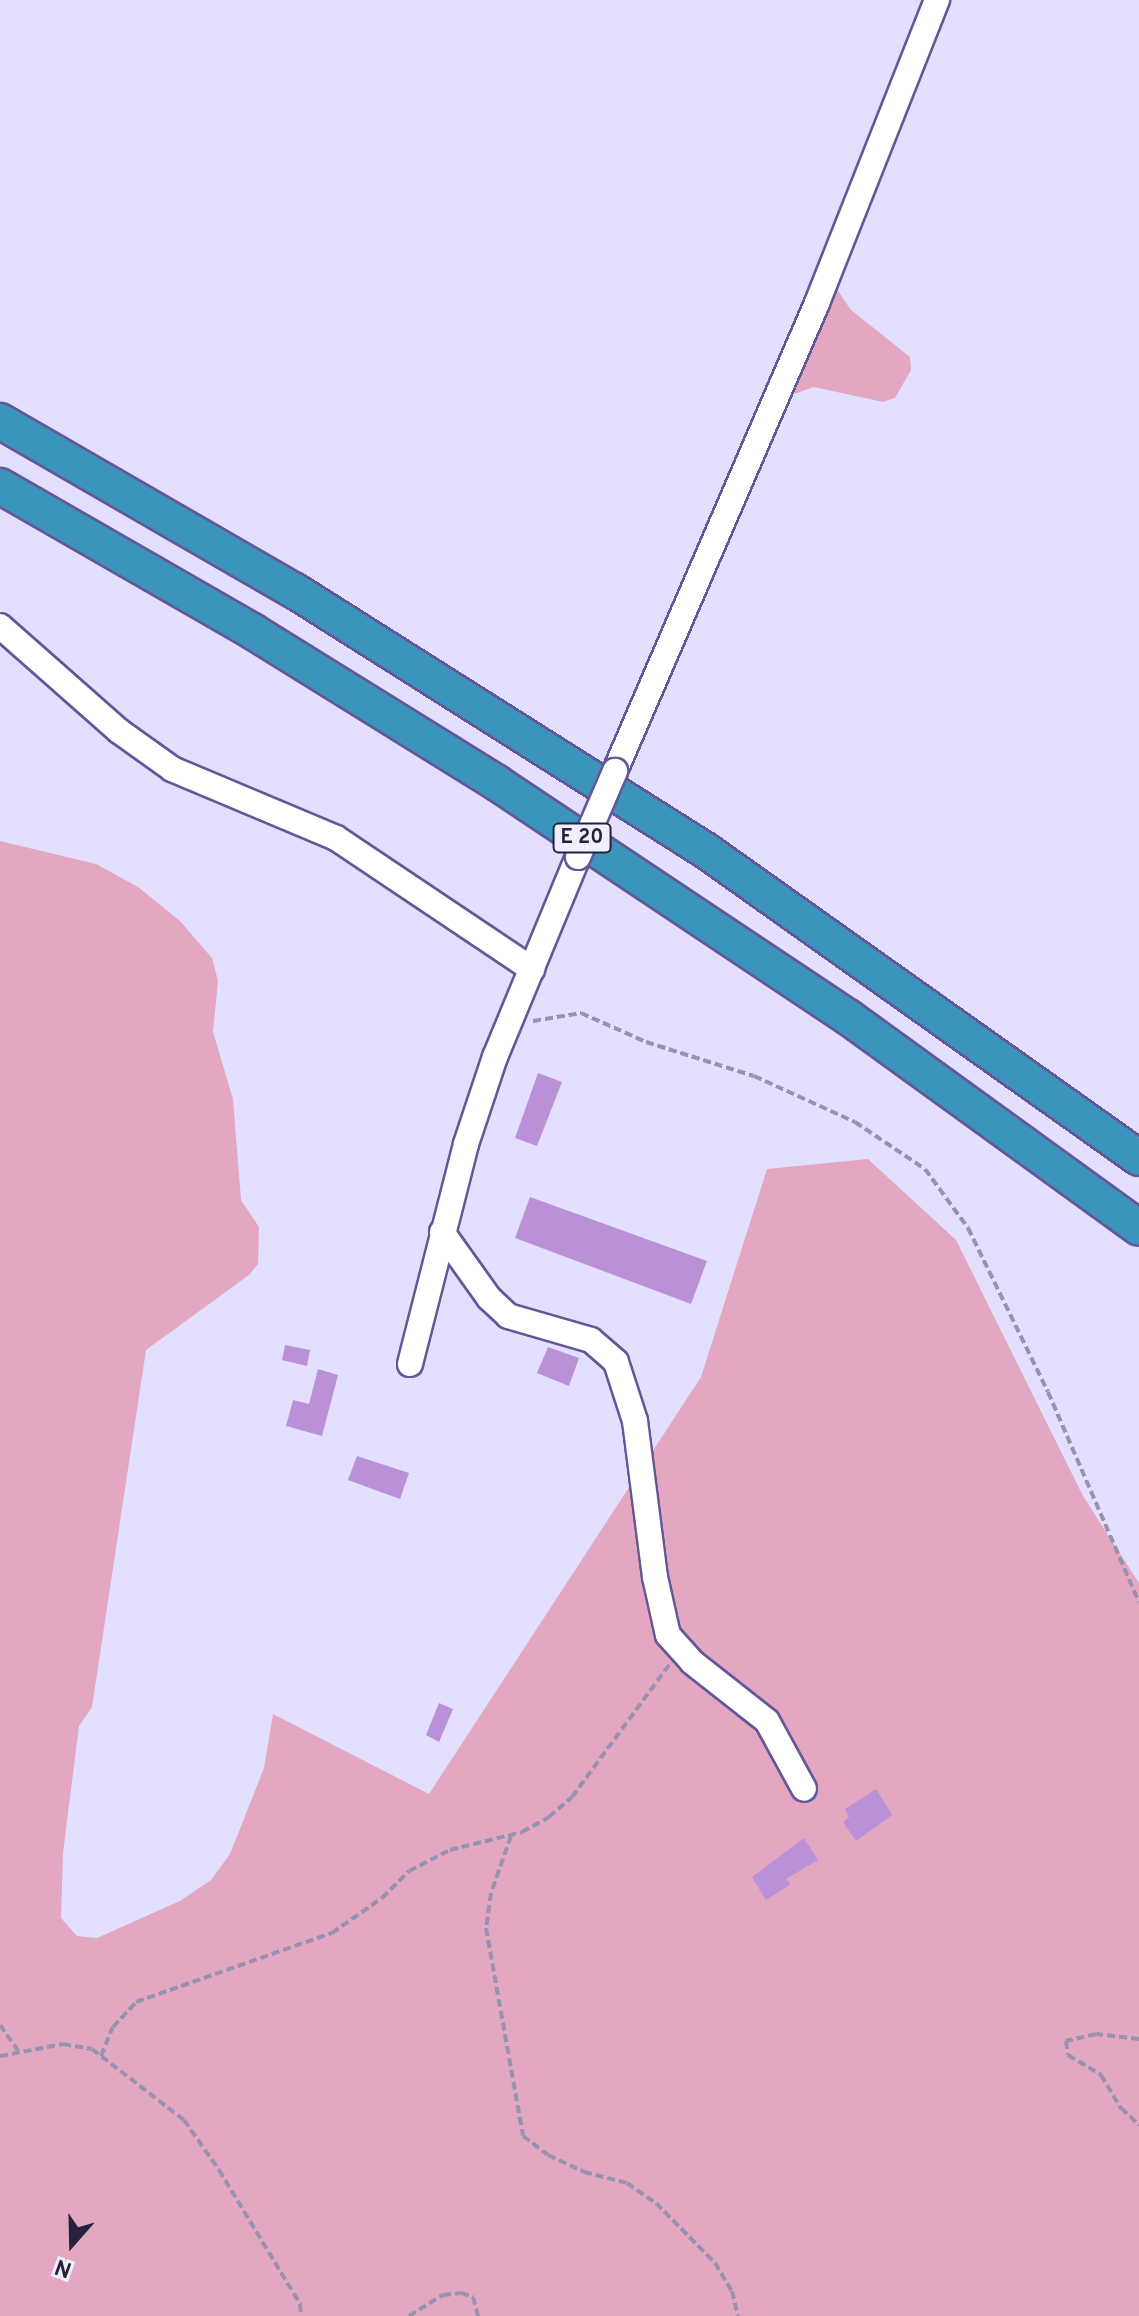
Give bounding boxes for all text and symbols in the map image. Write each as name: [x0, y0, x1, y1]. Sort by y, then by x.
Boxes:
road number: E 20: [552, 822, 612, 854]
north arrow: [32, 2204, 112, 2284]
text: N: [52, 2252, 76, 2282]

